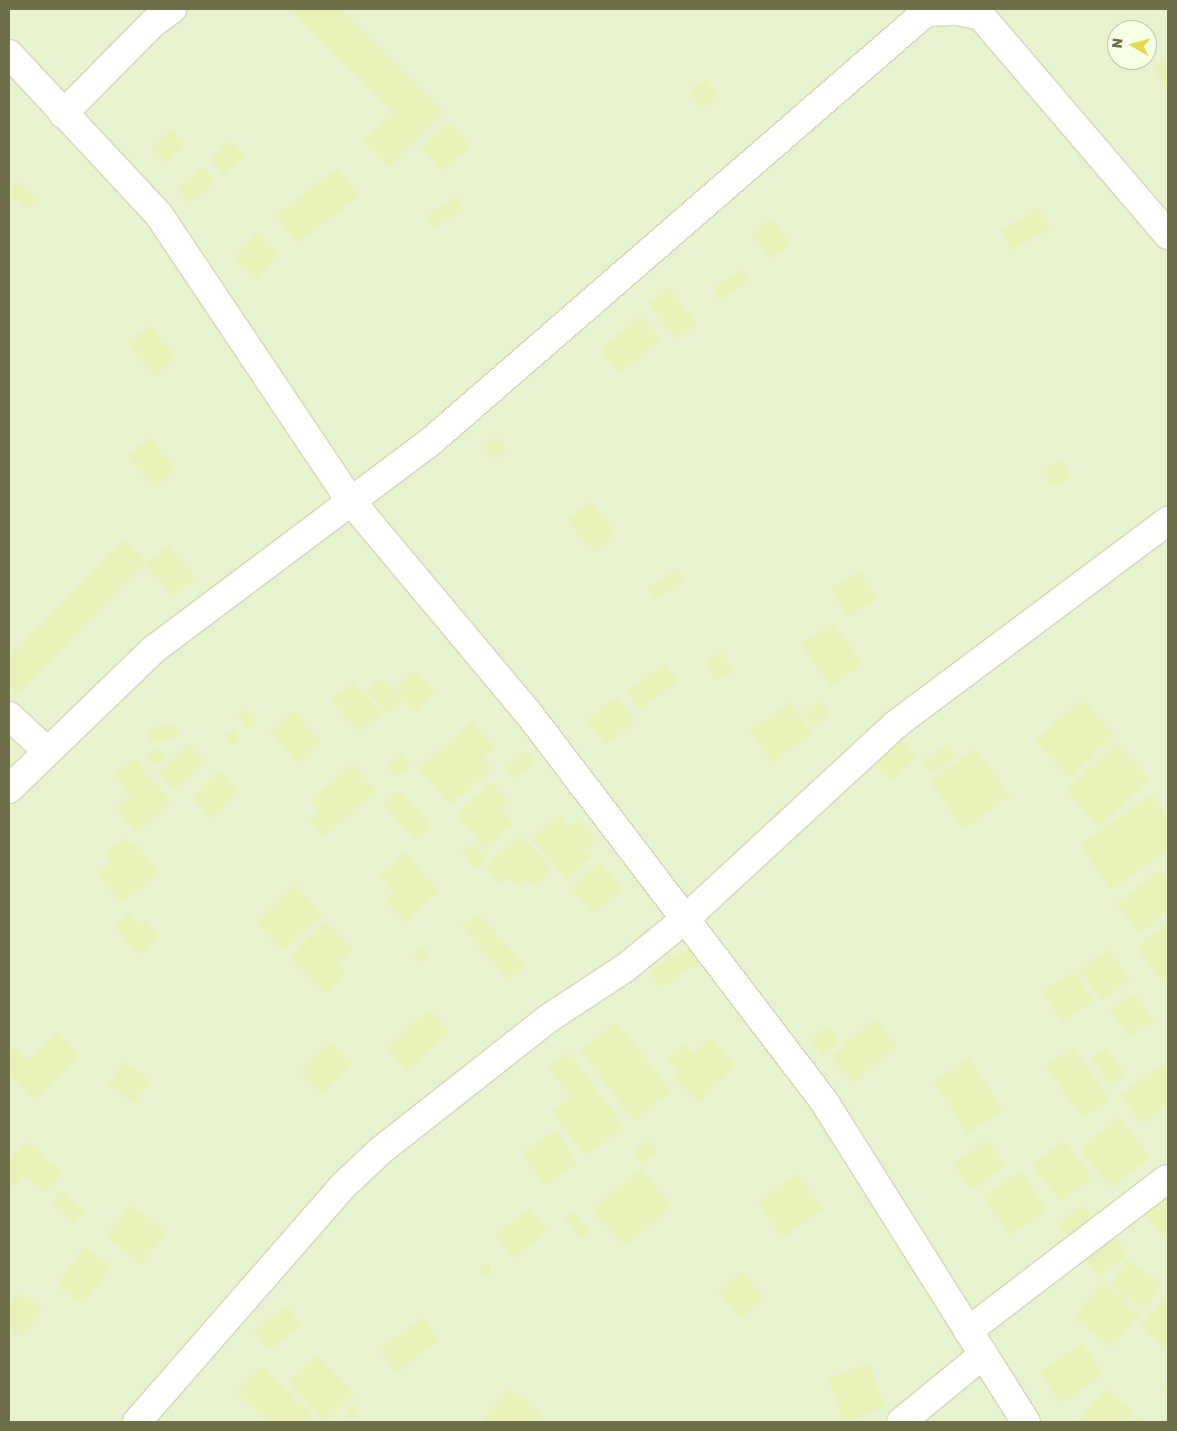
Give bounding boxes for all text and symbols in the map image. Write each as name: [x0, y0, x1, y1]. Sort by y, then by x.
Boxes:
north arrow: [1107, 20, 1157, 70]
text: N: [1109, 37, 1127, 49]

